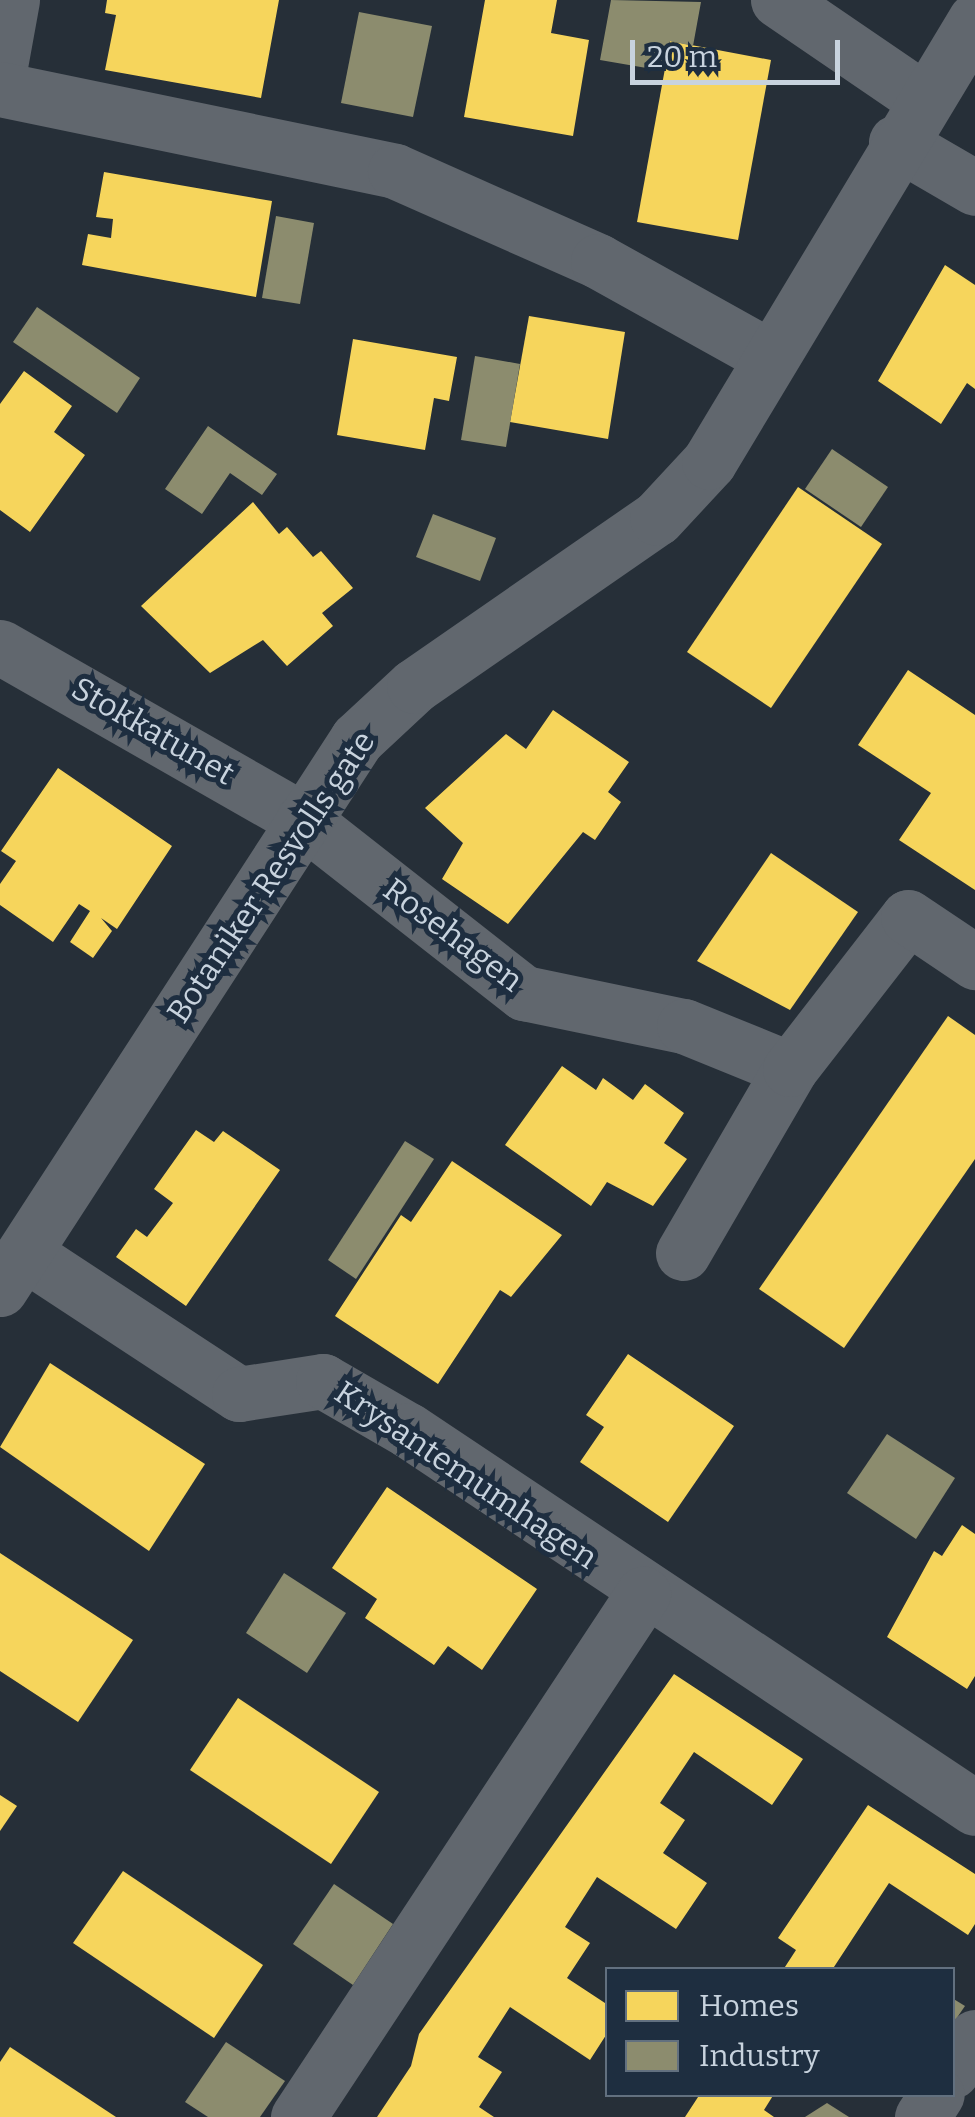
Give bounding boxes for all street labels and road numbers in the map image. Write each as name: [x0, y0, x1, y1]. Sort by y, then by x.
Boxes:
street label: Stokkatunet: [65, 669, 241, 793]
street label: Botaniker Resvolls gate: [159, 724, 383, 1030]
street label: Rosehagen: [376, 870, 530, 1000]
street label: Krysantemumhagen: [328, 1373, 604, 1577]

